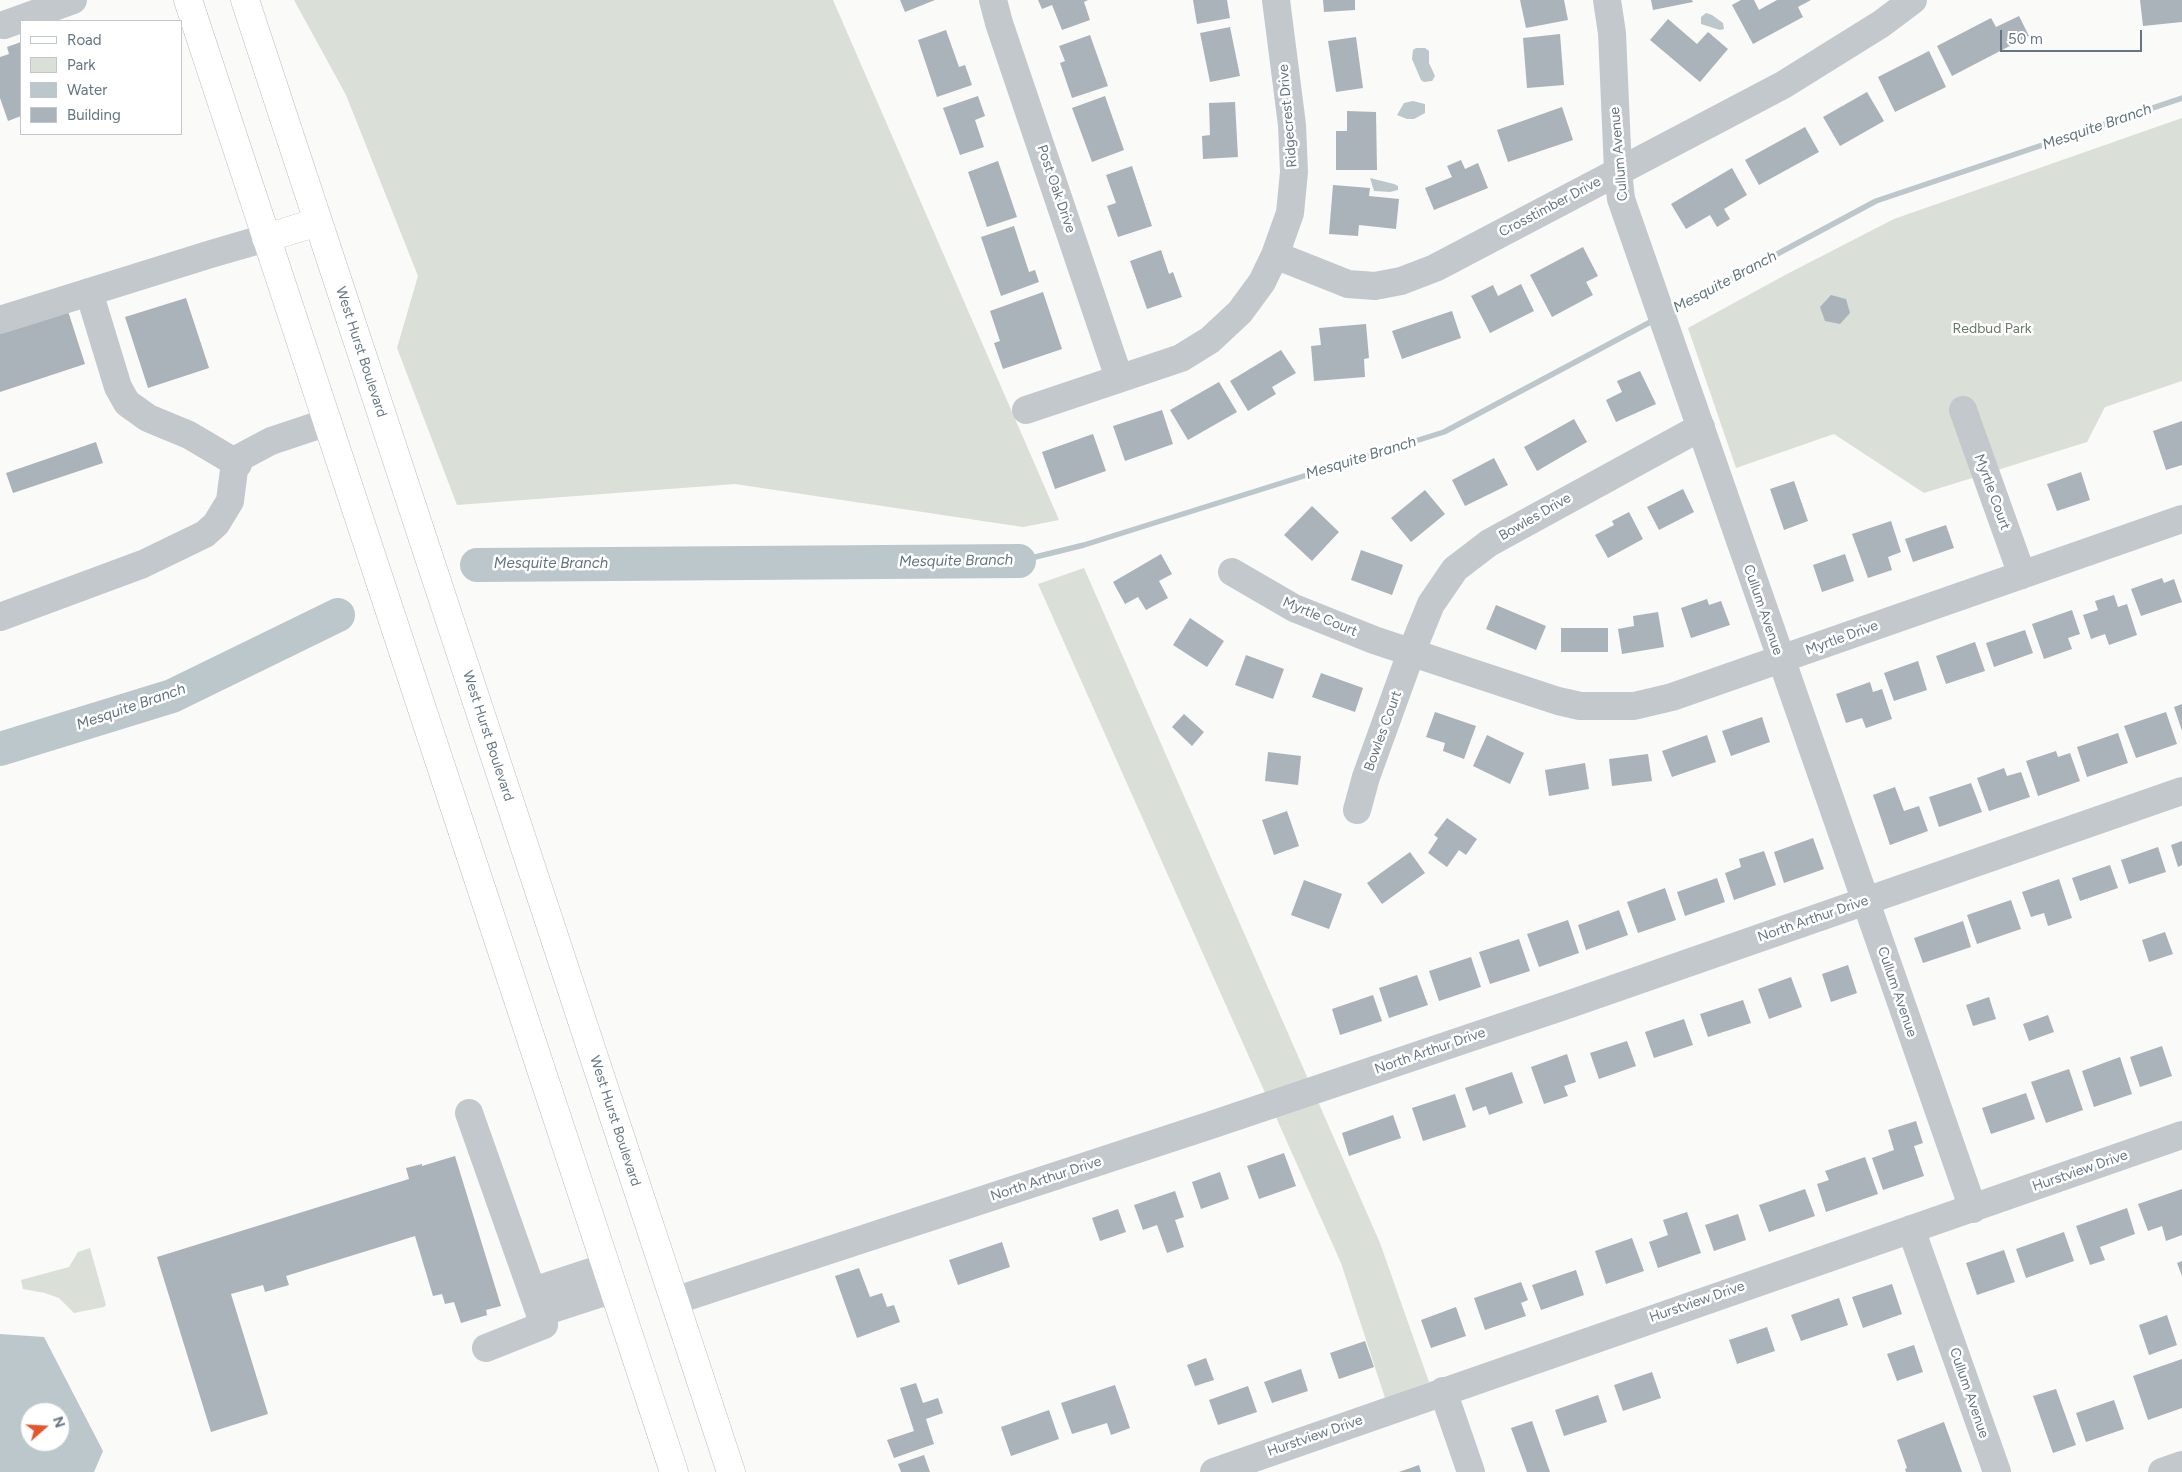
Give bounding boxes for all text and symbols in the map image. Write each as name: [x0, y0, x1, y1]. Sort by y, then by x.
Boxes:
legend: [20, 20, 182, 135]
scale bar: [2002, 20, 2144, 52]
text: 50 m: [2008, 30, 2043, 48]
text: Road: [67, 31, 102, 49]
text: Park: [67, 56, 96, 74]
street label: Ridgecrest Drive: [1275, 64, 1301, 168]
text: Water: [67, 81, 107, 99]
water label: Mesquite Branch: [2040, 100, 2154, 154]
text: Building: [67, 106, 121, 124]
street label: Cullum Avenue: [1607, 106, 1631, 202]
street label: Post Oak Drive: [1033, 143, 1079, 235]
street label: Crosstimber Drive: [1496, 173, 1604, 241]
water label: Mesquite Branch: [1670, 247, 1780, 317]
street label: West Hurst Boulevard: [332, 285, 390, 419]
park label: Redbud Park: [1953, 321, 2031, 337]
water label: Mesquite Branch: [1304, 433, 1418, 483]
street label: Myrtle Court: [1971, 452, 2013, 532]
street label: Bowles Drive: [1496, 490, 1574, 544]
water label: Mesquite Branch: [899, 551, 1013, 571]
water label: Mesquite Branch: [494, 555, 608, 573]
street label: Cullum Avenue: [1740, 563, 1786, 657]
street label: Myrtle Court: [1280, 594, 1360, 640]
street label: Myrtle Drive: [1804, 617, 1880, 659]
street label: West Hurst Boulevard: [459, 669, 517, 803]
water label: Mesquite Branch: [74, 680, 188, 734]
street label: Bowles Court: [1361, 689, 1405, 773]
street label: North Arthur Drive: [1755, 892, 1871, 946]
street label: Cullum Avenue: [1874, 945, 1920, 1039]
street label: North Arthur Drive: [1372, 1024, 1488, 1078]
street label: West Hurst Boulevard: [586, 1054, 644, 1188]
street label: Hurstview Drive: [2030, 1147, 2130, 1195]
street label: North Arthur Drive: [988, 1153, 1104, 1205]
street label: Hurstview Drive: [1647, 1278, 1747, 1326]
street label: Cullum Avenue: [1946, 1346, 1992, 1440]
north arrow: [20, 1402, 70, 1452]
street label: Hurstview Drive: [1265, 1412, 1365, 1460]
text: N: [49, 1414, 69, 1430]

